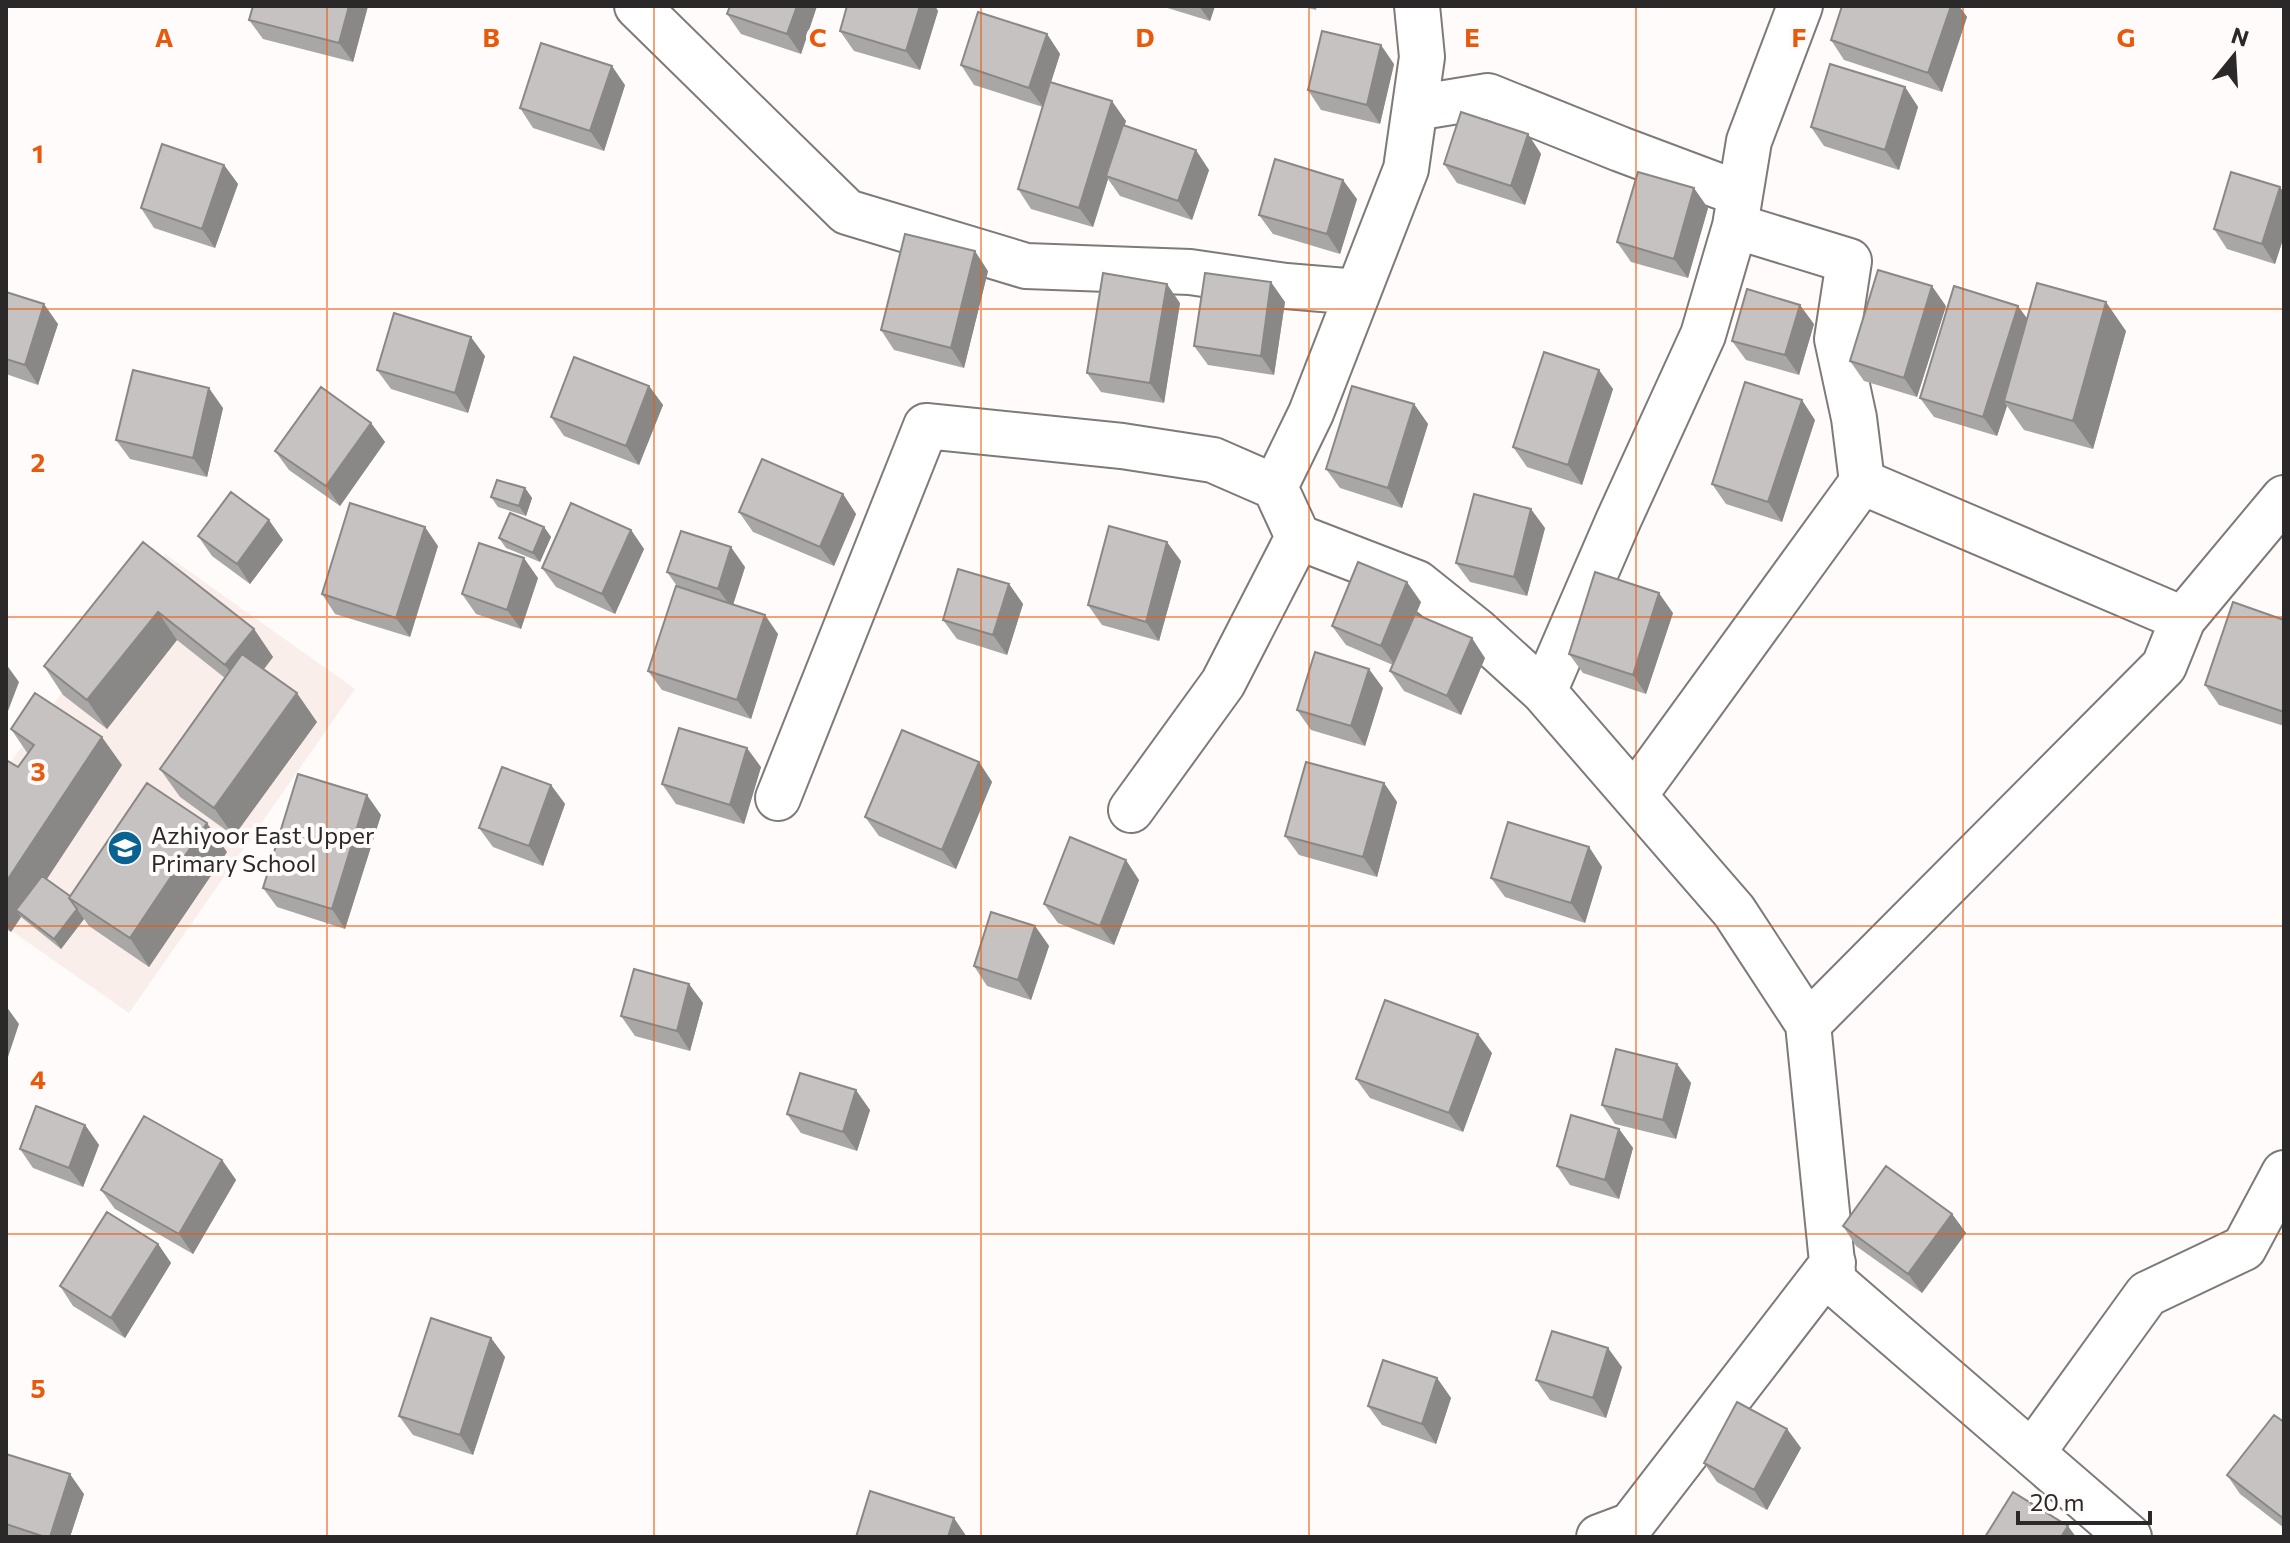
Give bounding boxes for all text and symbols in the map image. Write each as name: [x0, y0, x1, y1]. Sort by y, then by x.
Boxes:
north arrow: [2194, 16, 2274, 96]
text: A: [155, 21, 174, 52]
text: B: [482, 21, 500, 52]
text: C: [809, 21, 827, 52]
text: D: [1135, 21, 1155, 52]
text: E: [1464, 21, 1480, 52]
text: F: [1791, 21, 1807, 52]
text: G: [2117, 21, 2135, 52]
text: N: [2228, 21, 2252, 52]
text: 1: [32, 137, 44, 168]
text: 2: [31, 446, 45, 477]
text: 3: [30, 755, 46, 786]
place label: Azhiyoor East Upper Primary School: [151, 820, 375, 877]
school or university icon: Azhiyoor East Upper Primary School: [106, 829, 144, 867]
text: 4: [30, 1063, 46, 1094]
text: 5: [30, 1372, 46, 1403]
scale bar: [2018, 1475, 2150, 1525]
text: 20 m: [2030, 1487, 2084, 1516]

